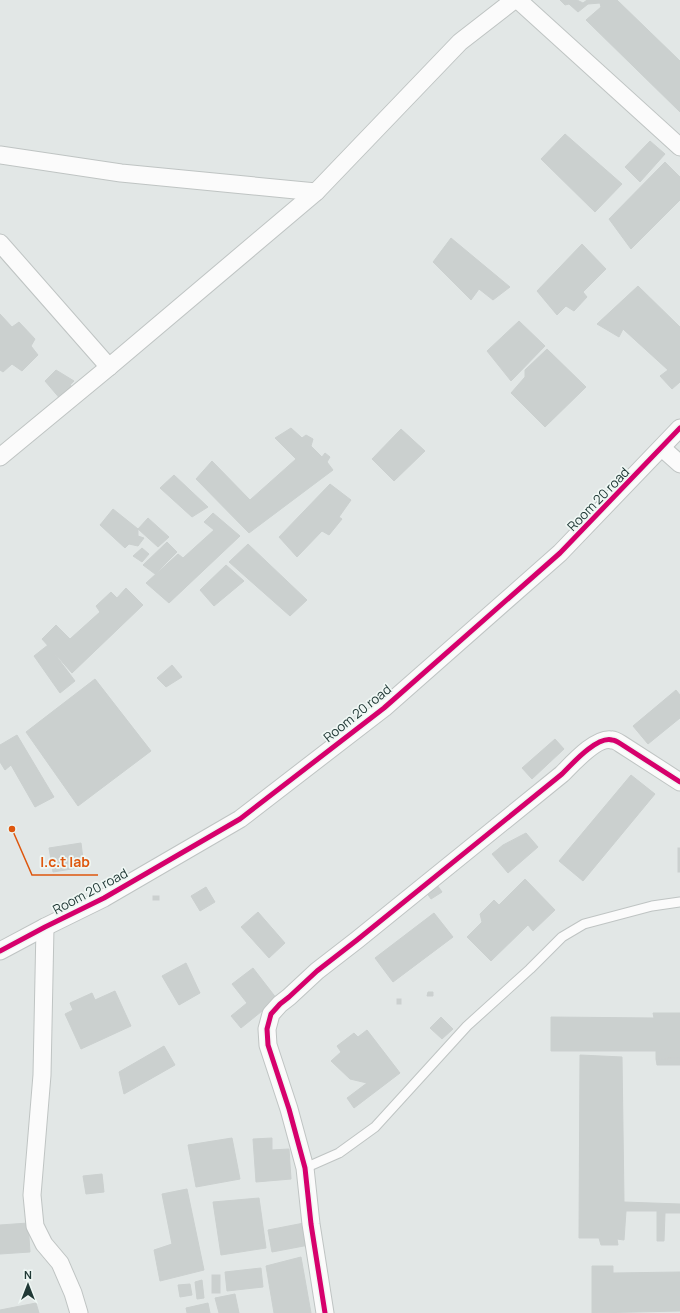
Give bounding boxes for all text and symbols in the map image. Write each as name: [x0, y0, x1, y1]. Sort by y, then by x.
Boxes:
street label: Room 20 road: [563, 463, 633, 535]
street label: Room 20 road: [319, 680, 395, 746]
callout: I.c.t lab: [32, 849, 98, 875]
text: I.c.t lab: [40, 852, 90, 871]
street label: Room 20 road: [49, 864, 131, 918]
north arrow: [8, 1265, 48, 1305]
text: N: [24, 1267, 32, 1282]

